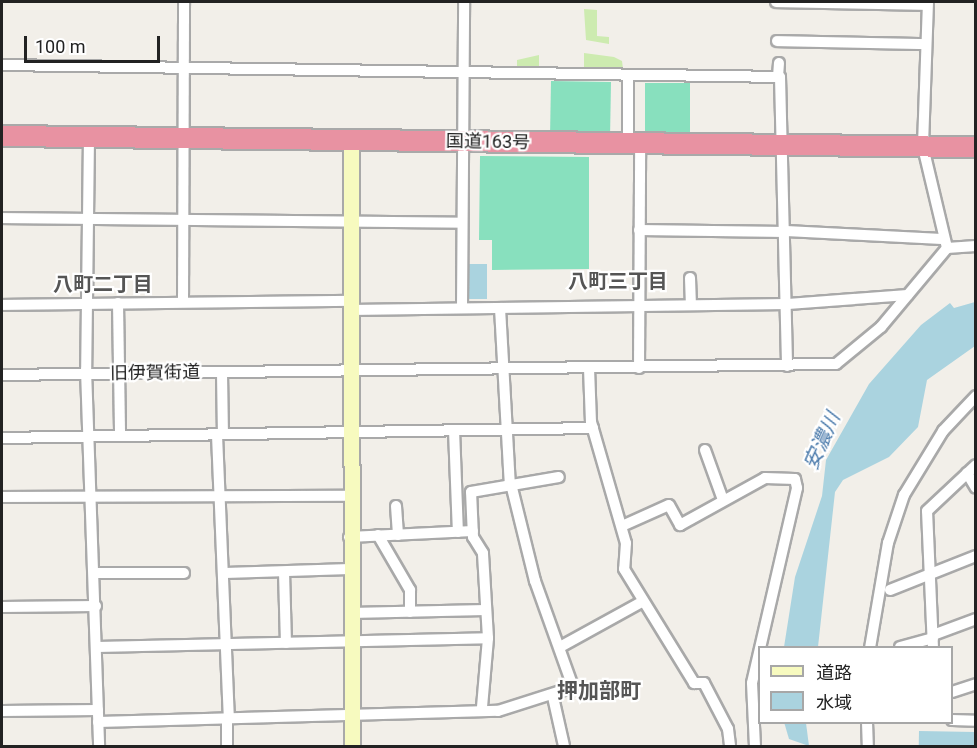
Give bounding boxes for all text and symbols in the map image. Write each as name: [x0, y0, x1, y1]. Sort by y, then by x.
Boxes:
scale bar: [27, 24, 164, 62]
text: 100 m: [35, 36, 86, 57]
street label: 国道163号: [446, 130, 530, 154]
district label: 八町三丁目: [568, 269, 668, 293]
district label: 八町二丁目: [53, 272, 153, 296]
street label: 旧伊賀街道: [110, 361, 200, 385]
water label: 安濃川: [799, 409, 845, 473]
legend: [758, 646, 953, 724]
text: 道路: [816, 662, 852, 683]
district label: 押加部町: [557, 678, 641, 704]
text: 水域: [816, 692, 852, 713]

